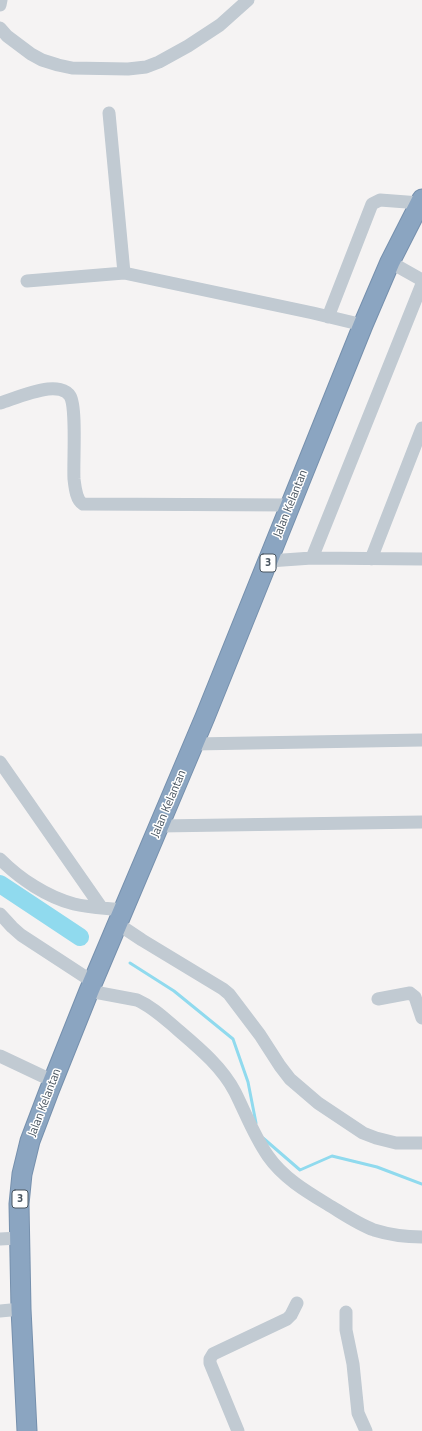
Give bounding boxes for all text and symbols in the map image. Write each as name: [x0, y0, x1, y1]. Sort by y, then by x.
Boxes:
street label: Jalan Kelantan: [271, 468, 311, 540]
road number: 3: [260, 554, 276, 572]
street label: Jalan Kelantan: [148, 768, 190, 840]
street label: Jalan Kelantan: [25, 1067, 65, 1139]
road number: 3: [12, 1190, 28, 1208]

